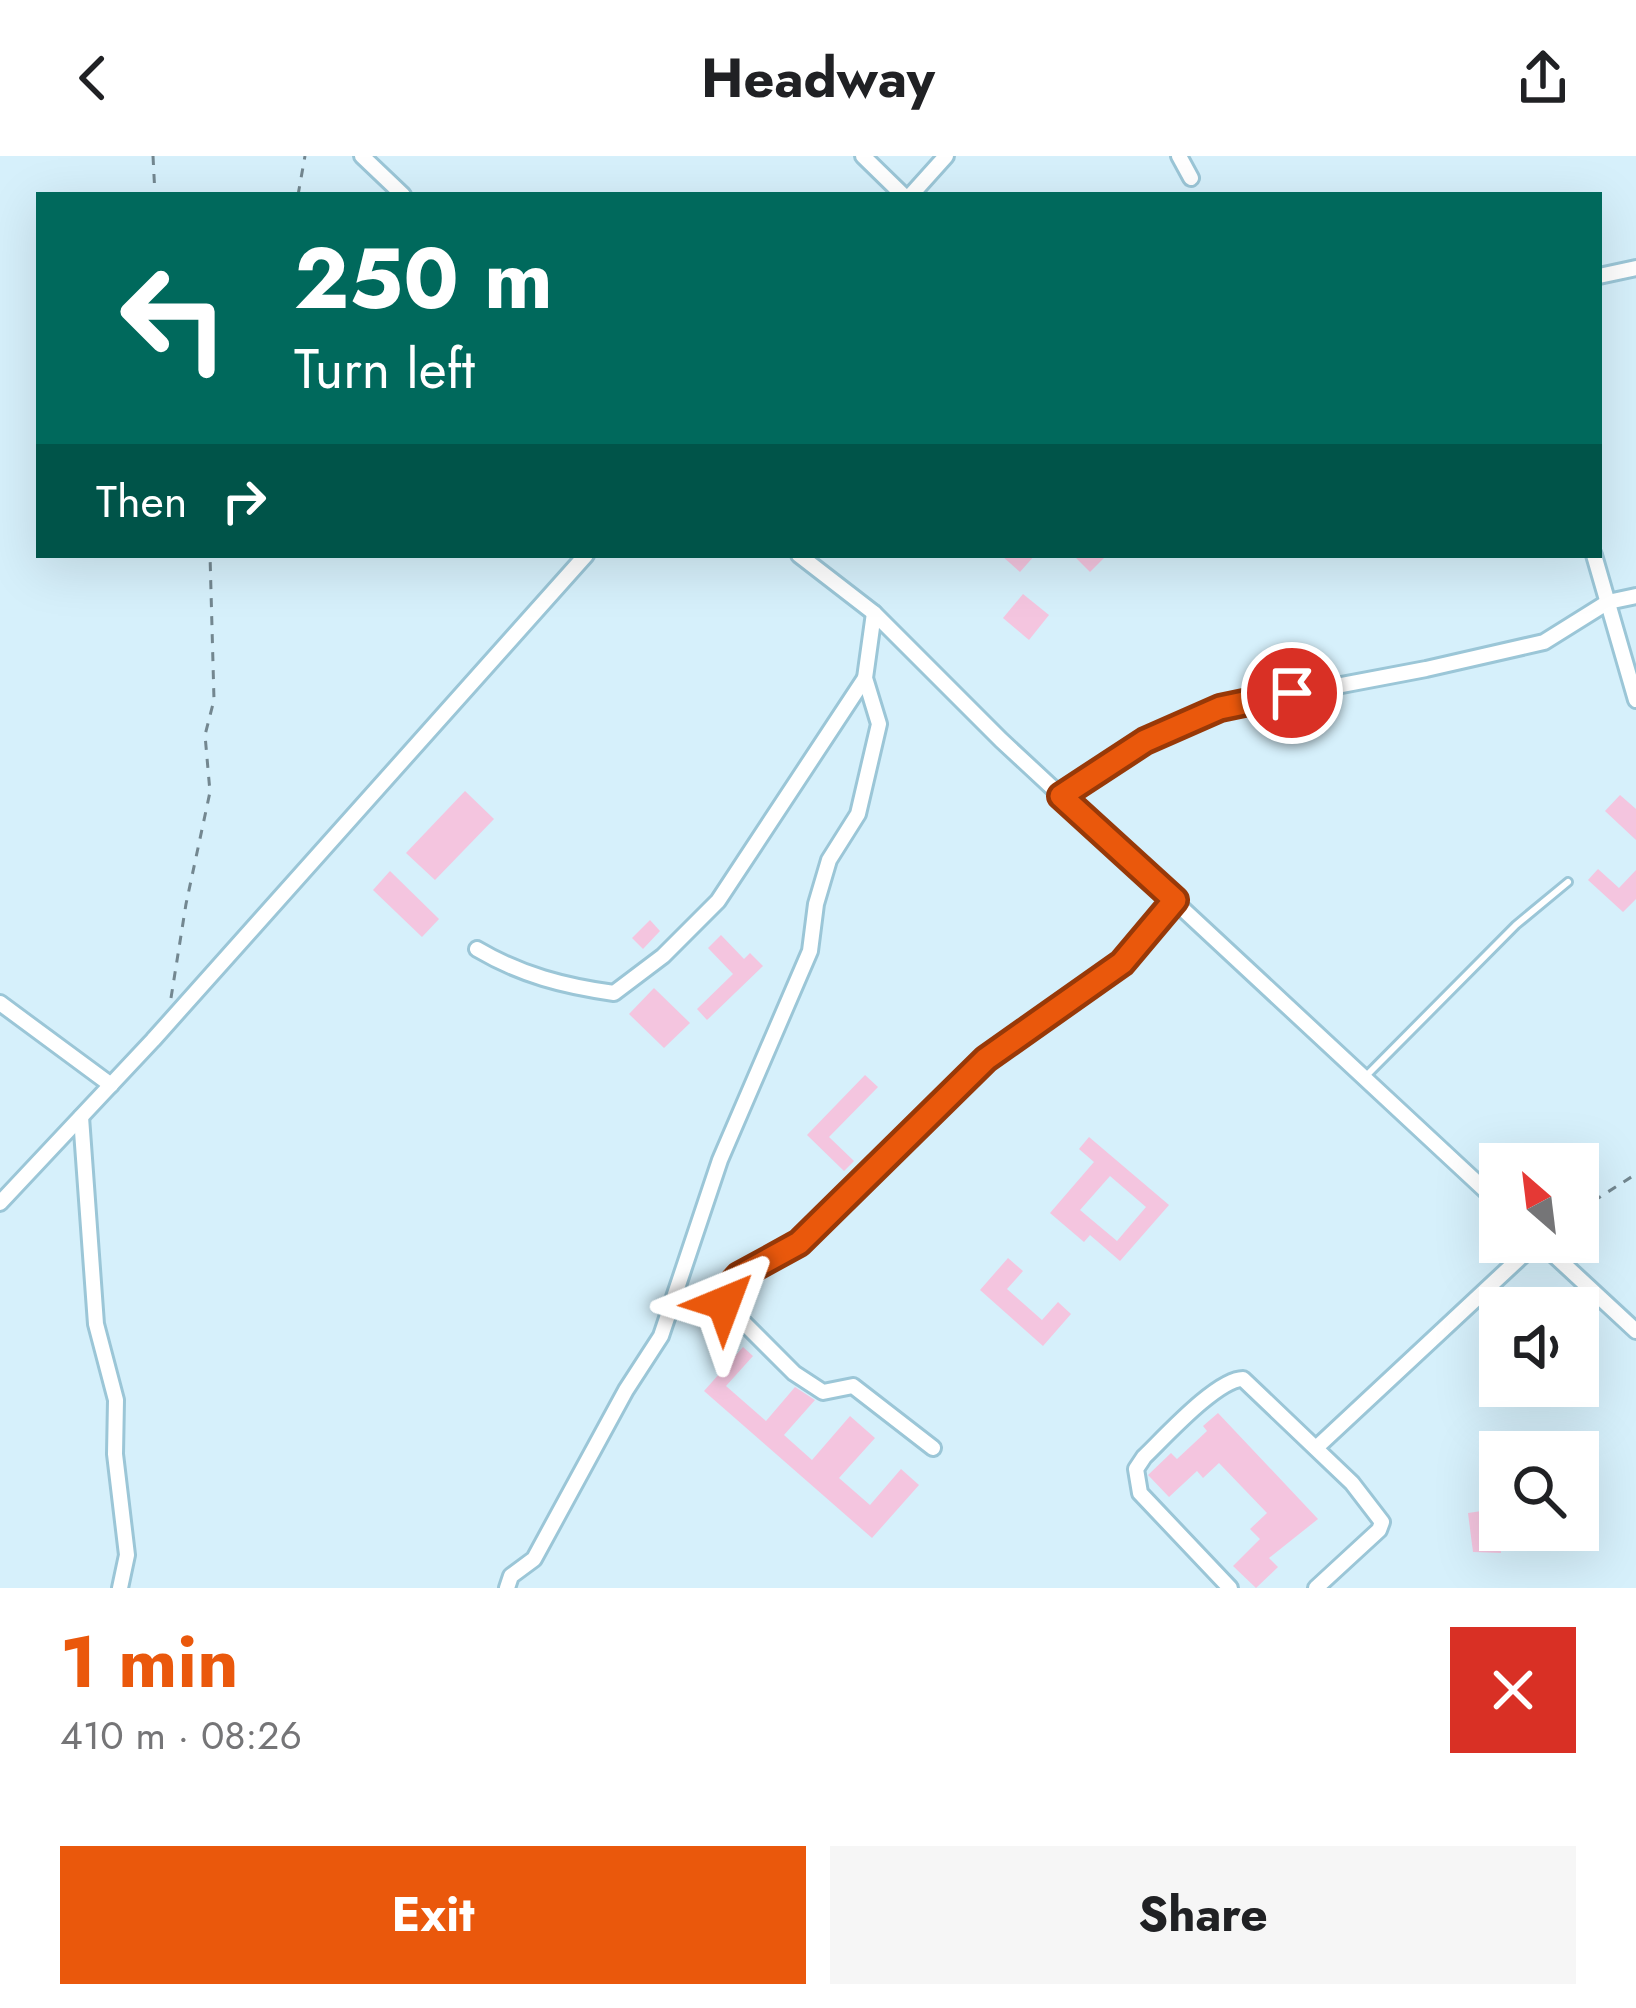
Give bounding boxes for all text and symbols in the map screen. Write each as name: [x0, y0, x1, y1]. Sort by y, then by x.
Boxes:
text: Headway: [701, 39, 935, 117]
icon: back: [60, 45, 126, 111]
icon: share: [1510, 45, 1576, 111]
text: 250 m: [294, 218, 553, 340]
icon: left: [96, 240, 252, 396]
text: Turn left: [294, 330, 475, 408]
icon: right: [211, 468, 277, 534]
text: Then: [96, 469, 187, 534]
pin: [1241, 642, 1343, 744]
icon: arrive: [1259, 660, 1325, 726]
north arrow: [1479, 1143, 1599, 1263]
map controls: [1479, 1143, 1599, 1551]
position arrow: [661, 1240, 787, 1366]
button: sound: [1479, 1287, 1599, 1407]
button: search: [1479, 1431, 1599, 1551]
text: 1 min: [60, 1610, 239, 1714]
button: close: [1450, 1627, 1576, 1753]
text: 410 m · 08:26: [60, 1707, 302, 1764]
button: Exit: [60, 1846, 806, 1984]
button: Share: [830, 1846, 1576, 1984]

